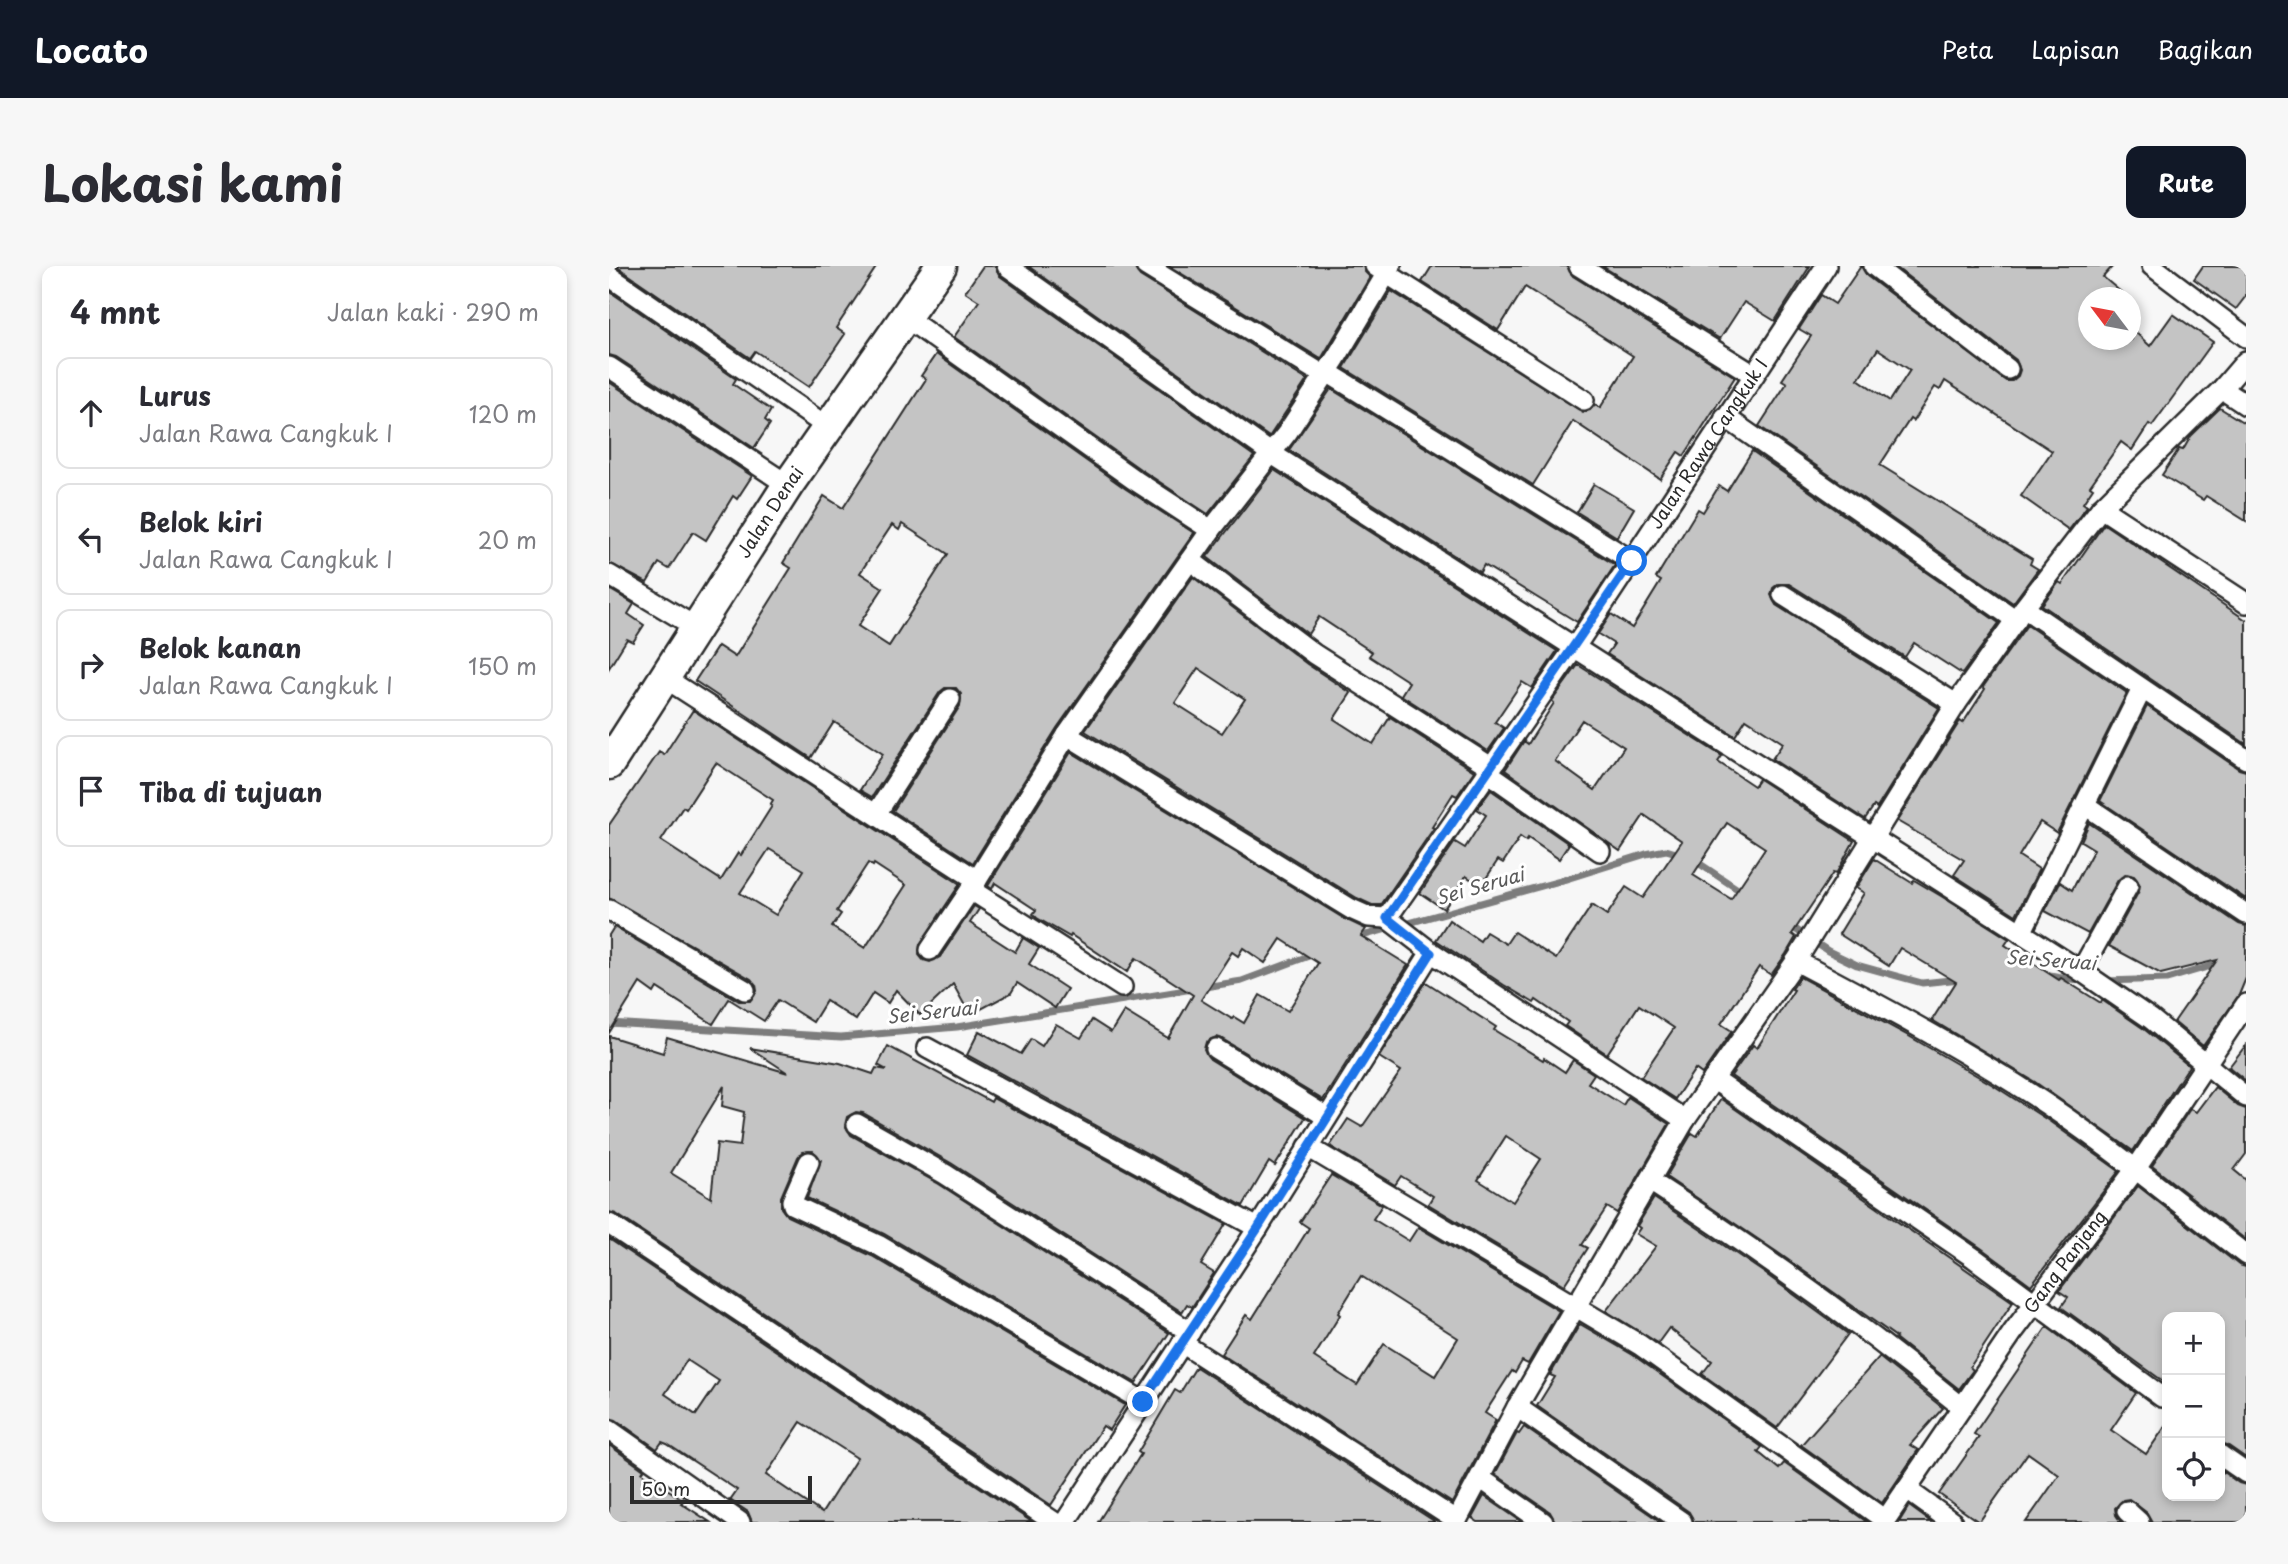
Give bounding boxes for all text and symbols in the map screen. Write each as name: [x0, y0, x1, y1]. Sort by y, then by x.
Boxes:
text: Locato: [35, 24, 148, 74]
text: Peta: [1942, 31, 1993, 67]
text: Lapisan: [2031, 31, 2120, 67]
text: Bagikan: [2158, 31, 2253, 67]
text: Lokasi kami: [42, 145, 343, 219]
button: Rute: [2126, 146, 2246, 218]
north arrow: [2078, 287, 2141, 350]
text: 4 mnt: [70, 289, 161, 334]
text: Jalan kaki · 290 m: [327, 294, 539, 329]
street label: Jalan Rawa Cangkuk I: [1642, 353, 1773, 534]
text: Lurus: [139, 376, 211, 415]
icon: ahead: [72, 394, 110, 432]
text: 120 m: [469, 396, 537, 431]
text: Jalan Rawa Cangkuk I: [139, 415, 393, 450]
street label: Jalan Denai: [730, 460, 809, 563]
text: Belok kiri: [139, 502, 262, 541]
icon: left: [72, 520, 110, 558]
text: 20 m: [478, 522, 537, 557]
text: Jalan Rawa Cangkuk I: [139, 541, 393, 576]
route start: [1616, 545, 1647, 576]
text: Belok kanan: [139, 628, 301, 667]
icon: right: [72, 646, 110, 684]
text: 150 m: [468, 648, 537, 683]
text: Jalan Rawa Cangkuk I: [139, 667, 393, 702]
icon: arrive: [72, 772, 110, 810]
text: Tiba di tujuan: [139, 772, 323, 811]
water label: Sei Seruai: [1432, 858, 1530, 911]
water label: Sei Seruai: [2005, 942, 2100, 976]
water label: Sei Seruai: [886, 992, 981, 1030]
street label: Gang Panjang: [2017, 1204, 2112, 1319]
map controls: [2162, 1312, 2225, 1501]
button: +: [2162, 1312, 2225, 1375]
button: −: [2162, 1375, 2225, 1438]
route end: [1127, 1386, 1158, 1417]
button: locate: [2162, 1438, 2225, 1501]
scale bar: [630, 1473, 812, 1505]
text: 50 m: [641, 1474, 690, 1502]

